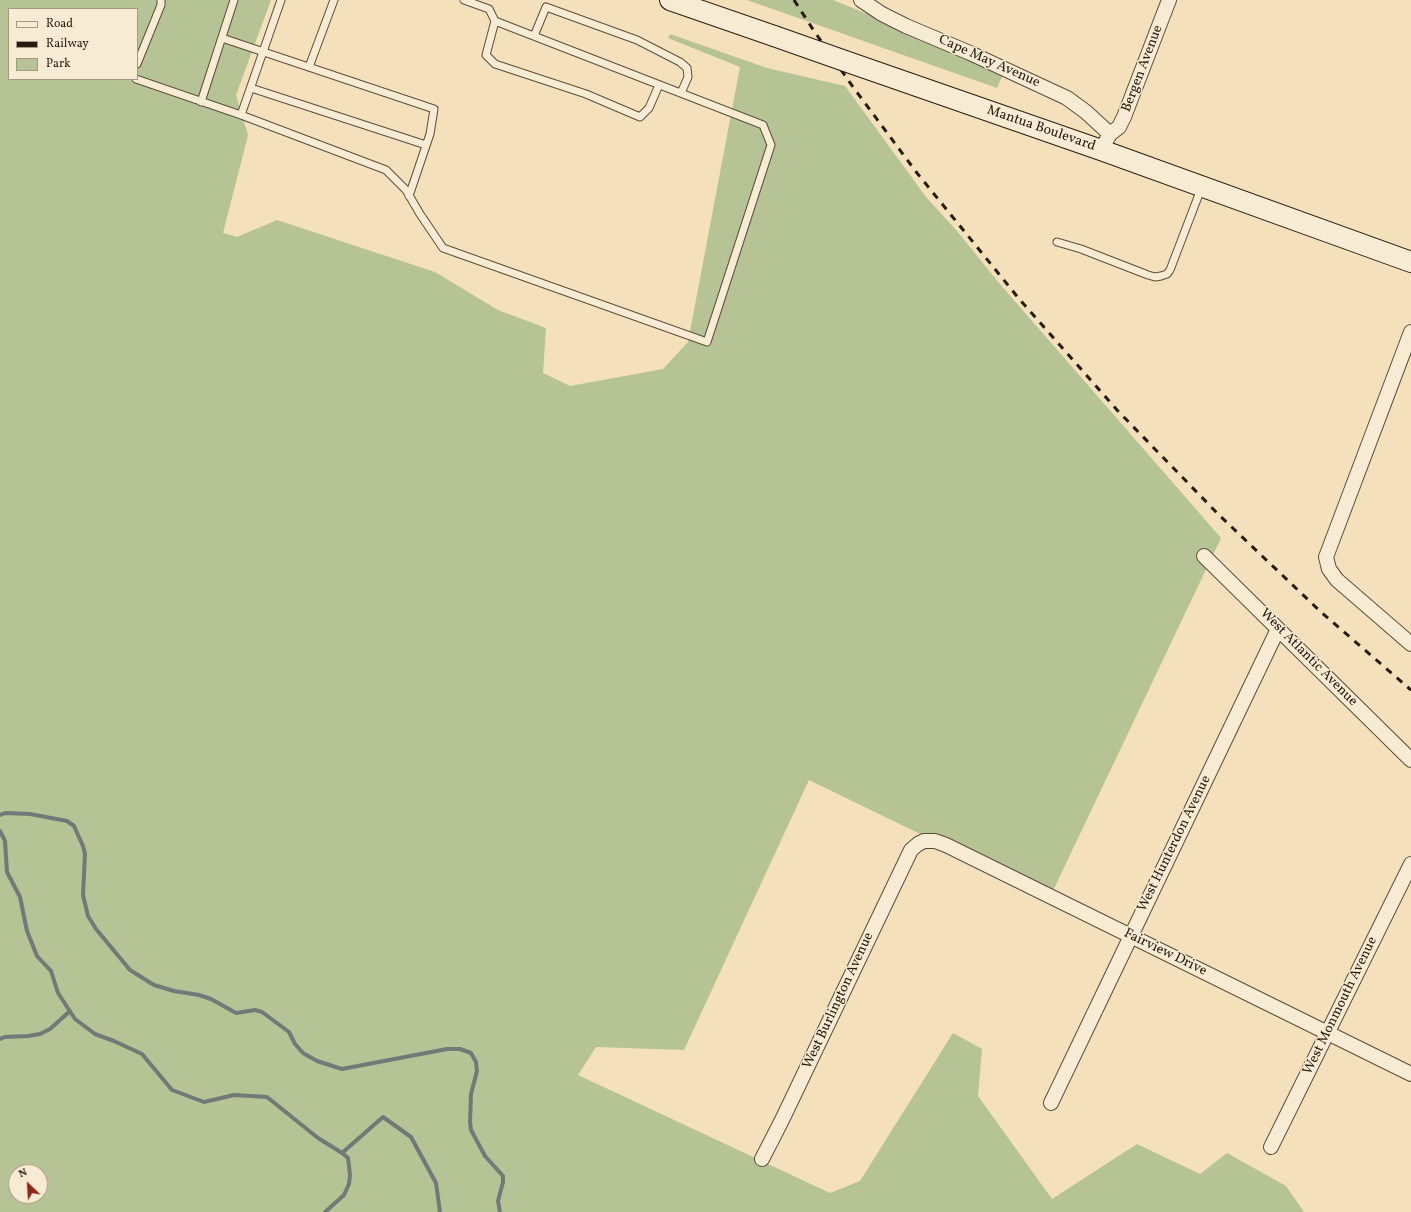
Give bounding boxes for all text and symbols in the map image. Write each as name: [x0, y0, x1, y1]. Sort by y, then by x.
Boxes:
legend: [8, 8, 138, 80]
text: Road: [46, 16, 73, 32]
street label: Bergen Avenue: [1119, 23, 1167, 115]
street label: Cape May Avenue: [936, 32, 1042, 92]
text: Railway: [46, 36, 89, 52]
text: Park: [46, 56, 71, 72]
street label: Mantua Boulevard: [984, 103, 1098, 155]
street label: West Atlantic Avenue: [1256, 606, 1360, 710]
street label: West Hunterdon Avenue: [1135, 773, 1215, 915]
street label: Fairview Drive: [1121, 926, 1209, 980]
street label: West Burlington Avenue: [800, 930, 878, 1072]
street label: West Monmouth Avenue: [1300, 934, 1382, 1078]
north arrow: [8, 1164, 48, 1204]
text: N: [16, 1165, 30, 1182]

